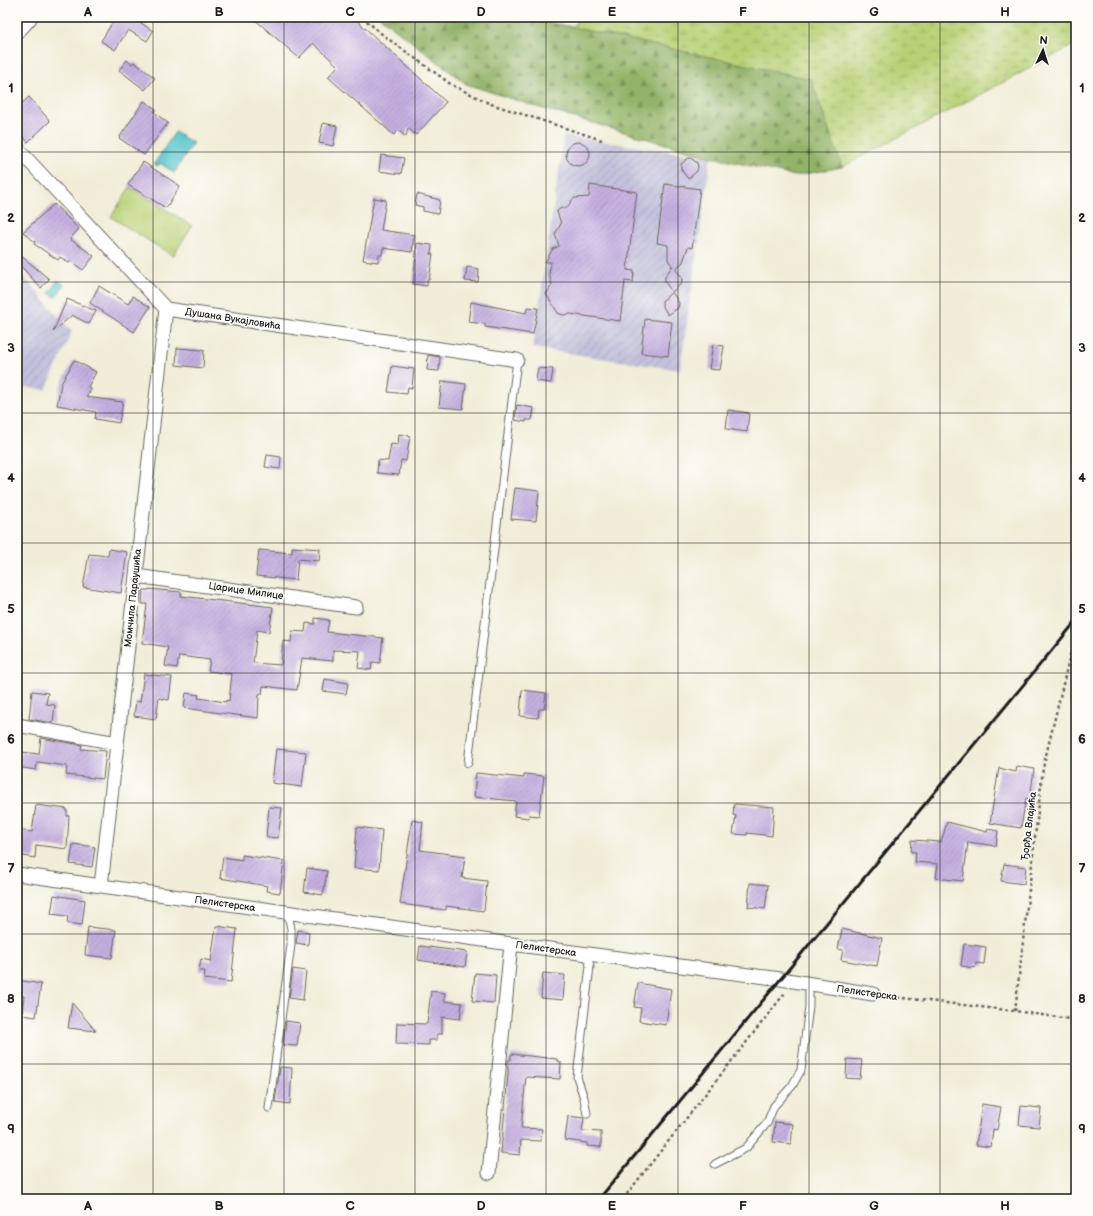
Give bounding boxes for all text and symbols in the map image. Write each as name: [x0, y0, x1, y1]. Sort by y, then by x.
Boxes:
text: A: [83, 4, 92, 20]
text: B: [214, 4, 224, 20]
text: C: [345, 4, 355, 20]
text: D: [476, 4, 486, 20]
text: E: [608, 4, 617, 20]
text: F: [739, 4, 747, 20]
text: G: [869, 4, 879, 20]
text: H: [1000, 4, 1010, 20]
north arrow: [1023, 30, 1063, 70]
text: N: [1039, 34, 1048, 47]
text: 1: [8, 80, 14, 96]
text: 1: [1079, 80, 1085, 96]
text: 2: [7, 210, 15, 226]
text: 2: [1078, 210, 1086, 226]
street label: Душана Вукајловића: [184, 306, 282, 332]
text: 3: [7, 340, 15, 356]
text: 3: [1078, 340, 1086, 356]
text: 4: [7, 470, 15, 486]
text: 4: [1078, 470, 1086, 486]
street label: Момчила Параушића: [122, 548, 144, 648]
street label: Царице Милице: [208, 580, 285, 602]
text: 5: [7, 601, 15, 617]
text: 5: [1078, 601, 1086, 617]
text: 6: [7, 731, 15, 747]
text: 6: [1078, 731, 1086, 747]
street label: Ђорђа Влајића: [1019, 791, 1039, 861]
text: 7: [7, 861, 15, 877]
text: 7: [1078, 861, 1086, 877]
street label: Пелистерска: [194, 894, 256, 914]
street label: Пелистерска: [515, 939, 577, 959]
street label: Пелистерска: [836, 983, 898, 1003]
text: 8: [7, 991, 15, 1007]
text: 8: [1078, 991, 1086, 1007]
text: 9: [7, 1121, 15, 1137]
text: 9: [1078, 1121, 1086, 1137]
text: A: [83, 1198, 92, 1214]
text: B: [214, 1198, 224, 1214]
text: C: [345, 1198, 355, 1214]
text: D: [476, 1198, 486, 1214]
text: E: [608, 1198, 617, 1214]
text: F: [739, 1198, 747, 1214]
text: G: [869, 1198, 879, 1214]
text: H: [1000, 1198, 1010, 1214]

